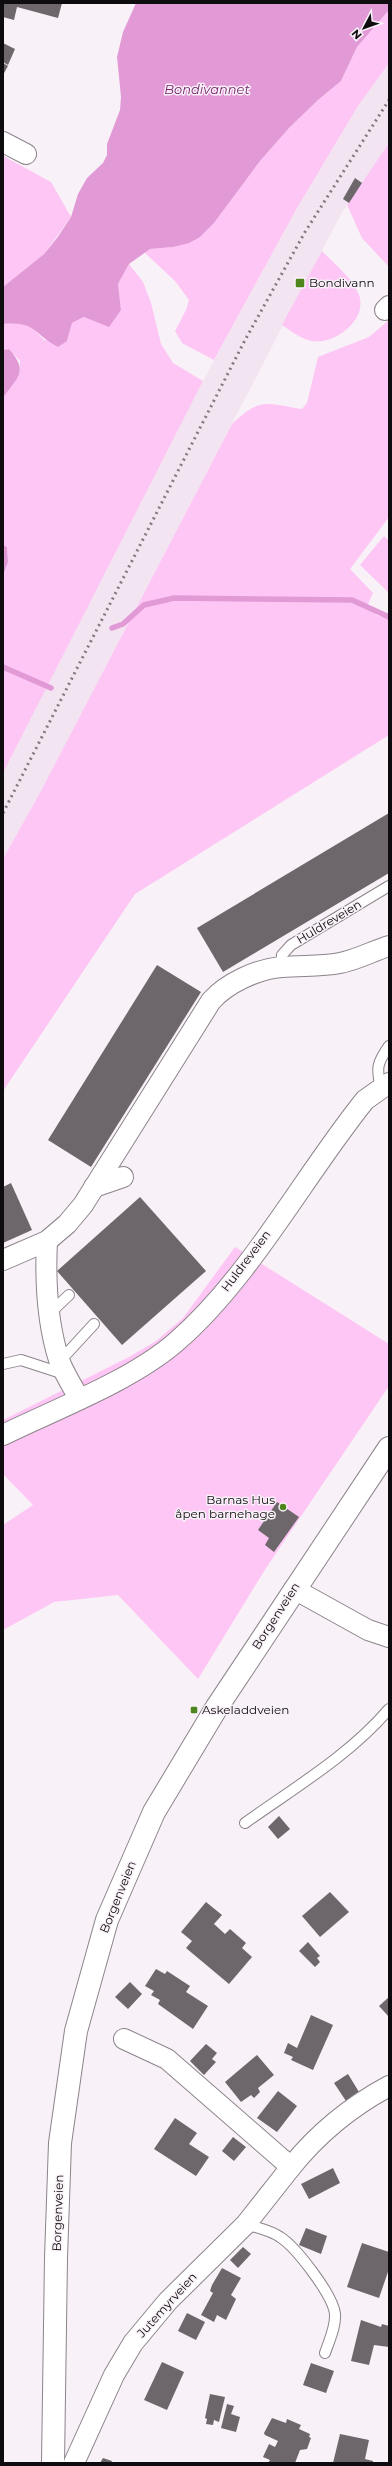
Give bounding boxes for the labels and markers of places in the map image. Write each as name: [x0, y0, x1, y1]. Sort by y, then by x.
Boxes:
place label: Bondivann: [309, 275, 375, 290]
marker: Bondivann: [294, 277, 306, 289]
place label: Barnas Hus åpen barnehage: [175, 1492, 275, 1521]
marker: Barnas Hus åpen barnehage: [278, 1502, 288, 1512]
place label: Askeladdveien: [202, 1702, 289, 1717]
marker: Askeladdveien: [189, 1705, 199, 1715]

